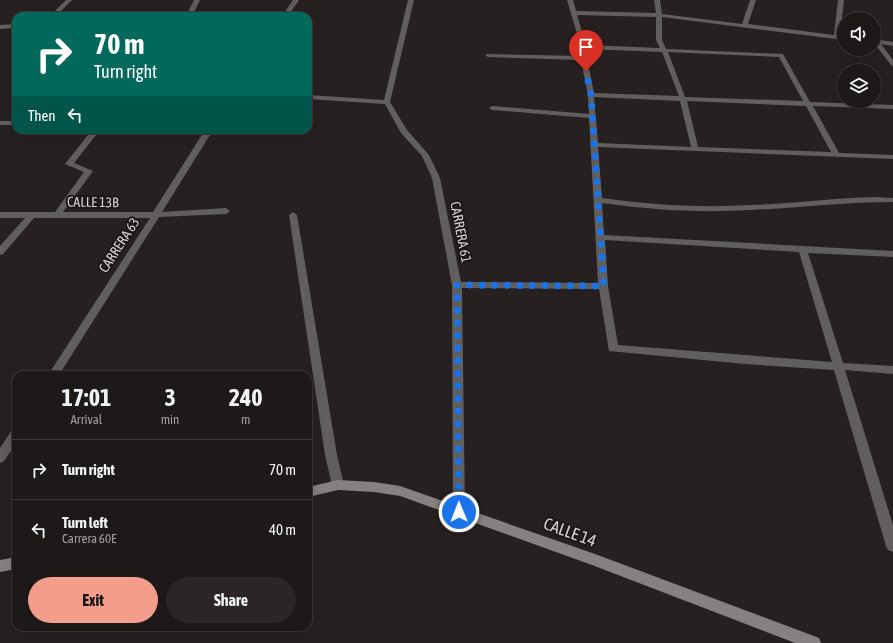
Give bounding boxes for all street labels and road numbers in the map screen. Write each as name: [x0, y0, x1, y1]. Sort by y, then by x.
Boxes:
street label: CALLE 13B: [67, 194, 119, 210]
street label: CARRERA 61: [447, 200, 475, 264]
street label: CARRERA 63: [95, 215, 143, 275]
street label: CALLE 14: [541, 513, 599, 551]

